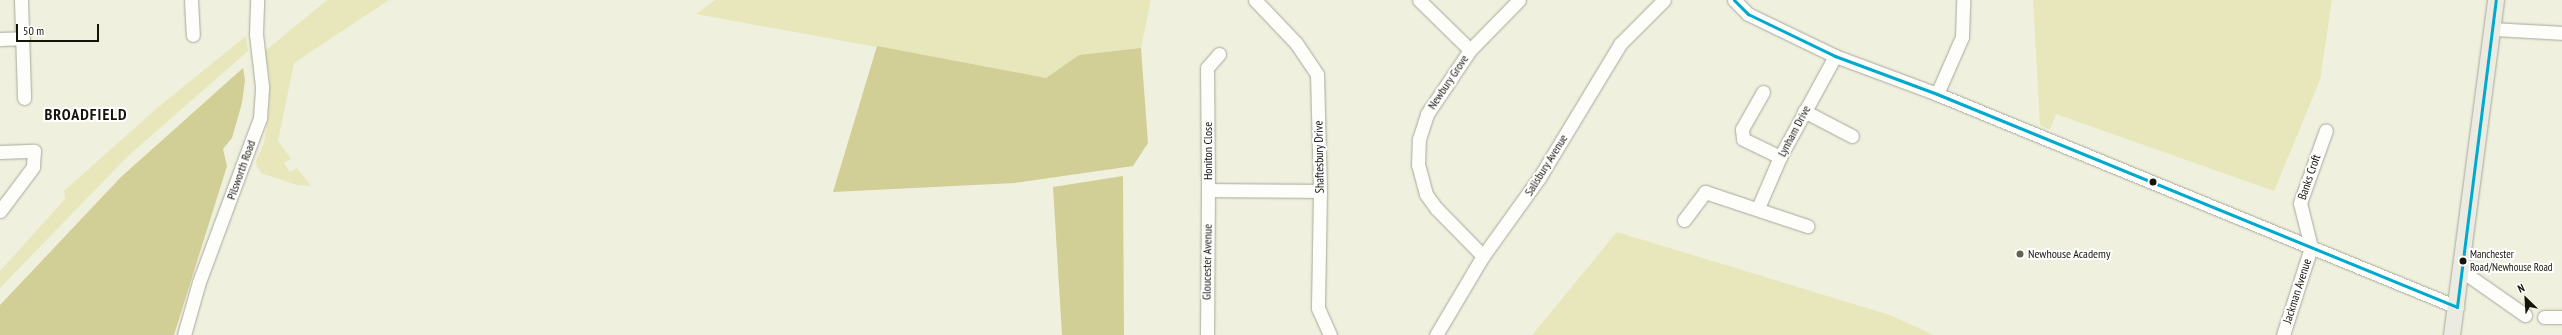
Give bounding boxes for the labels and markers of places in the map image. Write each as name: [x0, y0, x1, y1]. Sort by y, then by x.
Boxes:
unlabelled marker: [2148, 177, 2158, 187]
place label: Newhouse Academy: [2028, 247, 2111, 261]
place label: Manchester Road/Newhouse Road: [2470, 248, 2553, 274]
marker: Newhouse Academy: [2015, 249, 2025, 259]
marker: Manchester Road/Newhouse Road: [2458, 256, 2468, 266]

